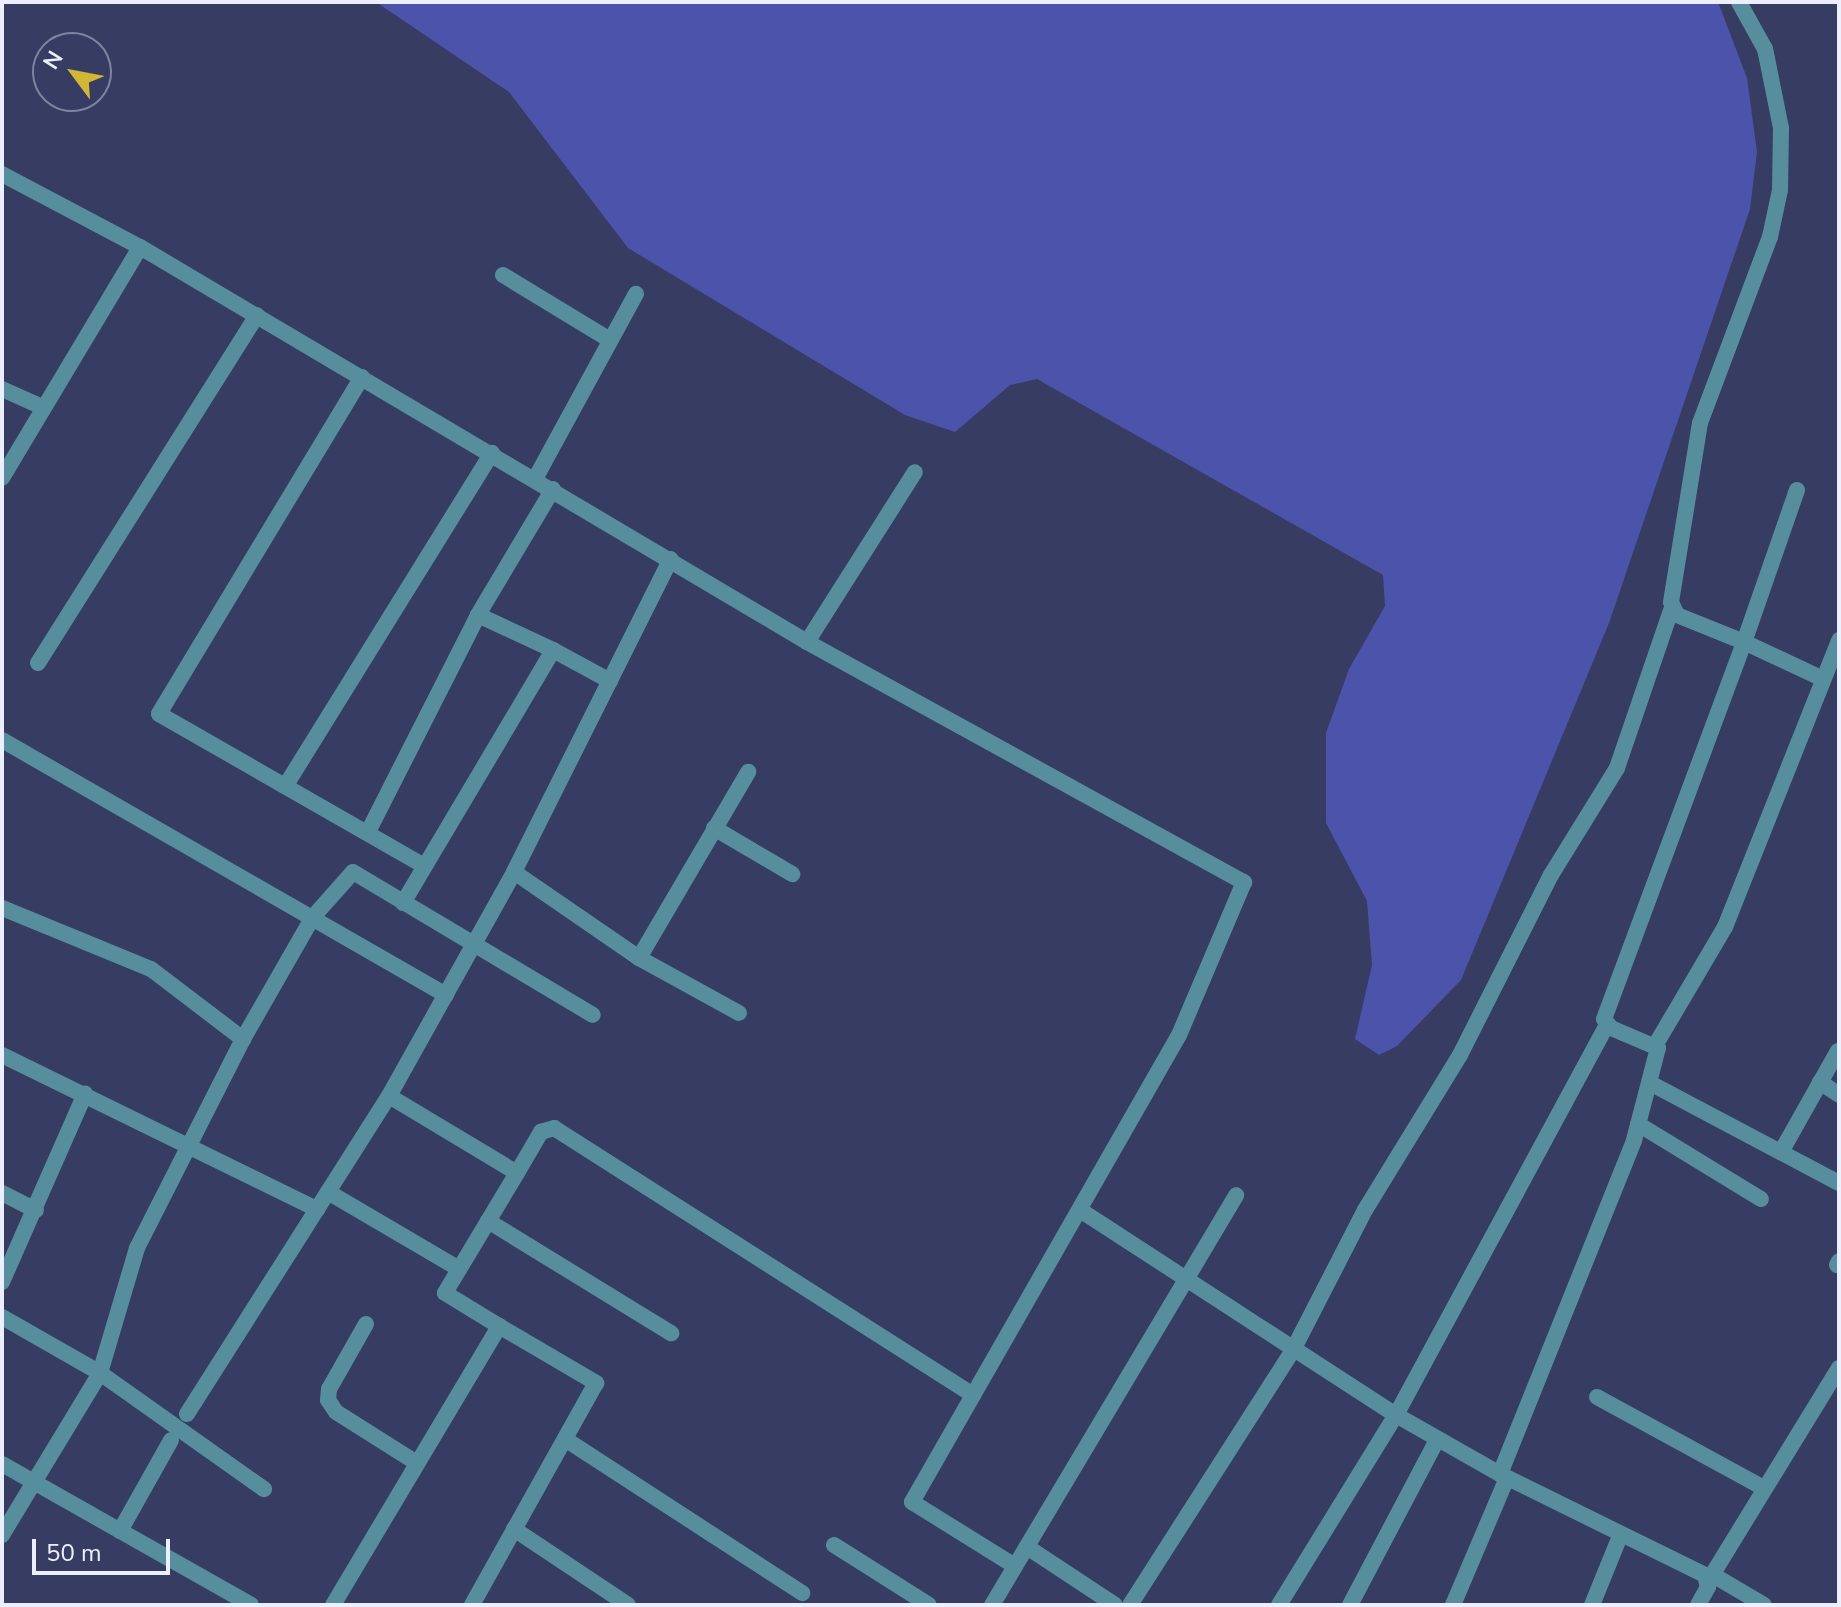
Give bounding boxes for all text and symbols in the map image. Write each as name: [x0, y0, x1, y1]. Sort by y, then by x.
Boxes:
north arrow: [32, 32, 112, 112]
text: N: [36, 45, 70, 75]
scale bar: [36, 1523, 174, 1573]
text: 50 m: [46, 1537, 102, 1569]

